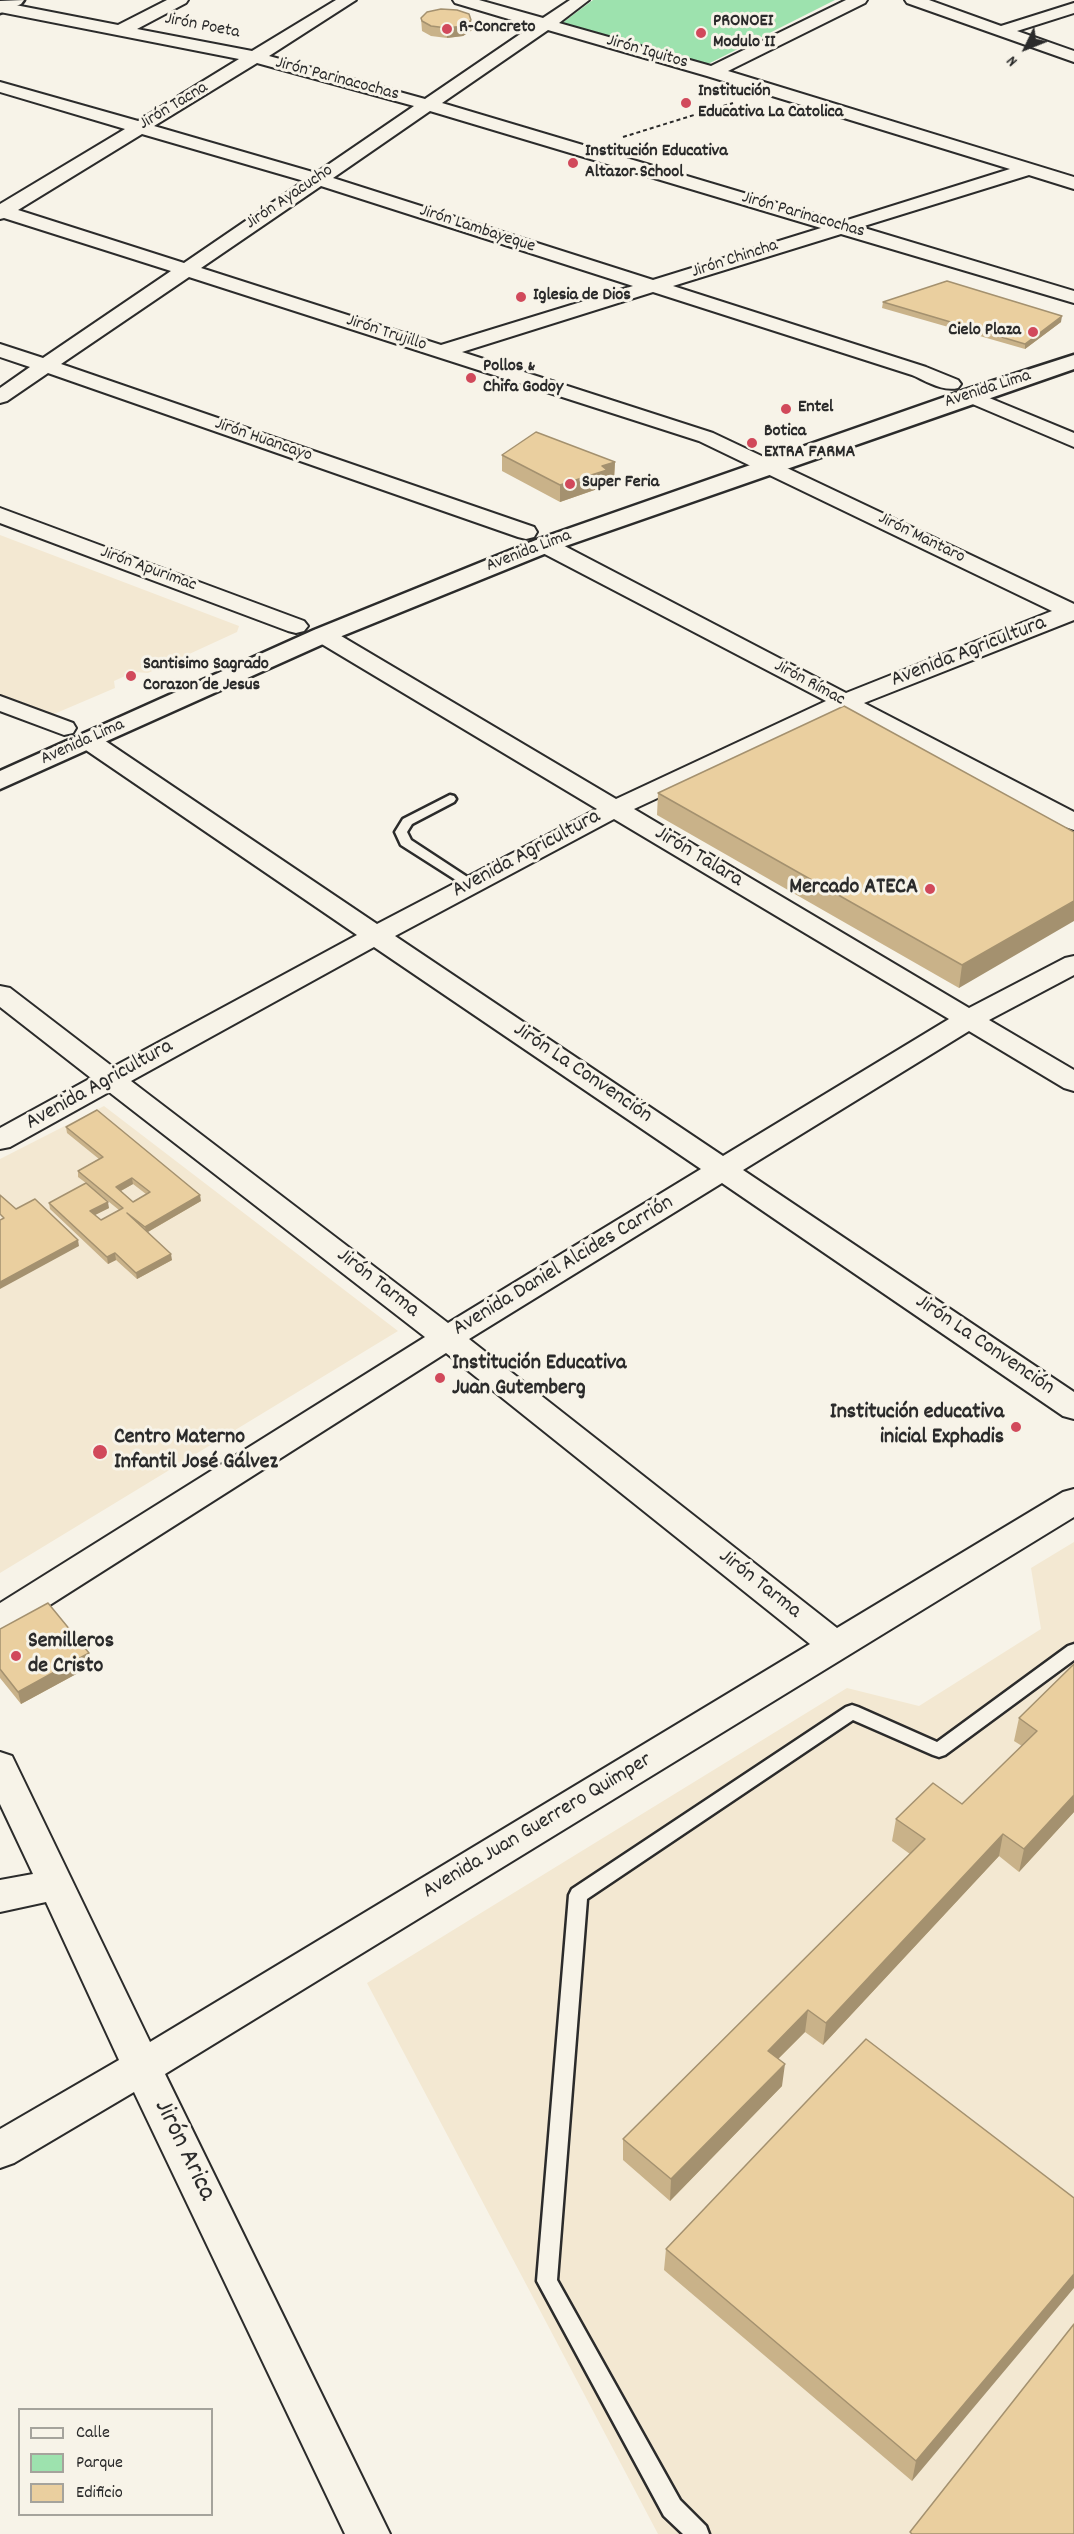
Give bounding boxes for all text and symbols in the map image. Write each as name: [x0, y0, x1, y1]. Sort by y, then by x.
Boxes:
street label: Jirón Poeta: [163, 9, 241, 45]
place label: PRONOEI Modulo II: [713, 12, 775, 54]
place label: R-Concreto: [459, 18, 536, 40]
north arrow: [996, 18, 1056, 78]
marker: R-Concreto: [440, 22, 454, 36]
marker: PRONOEI Modulo II: [694, 26, 708, 40]
street label: Jirón Iquitos: [604, 31, 690, 75]
text: N: [1001, 50, 1024, 71]
street label: Jirón Parinacochas: [273, 53, 401, 107]
street label: Jirón Tacna: [136, 78, 212, 136]
place label: Institución Educativa La Catolica: [698, 82, 843, 124]
marker: Institución Educativa La Catolica: [679, 96, 693, 110]
place label: Institución Educativa Altazor School: [585, 142, 728, 184]
marker: Institución Educativa Altazor School: [566, 156, 580, 170]
street label: Jirón Ayacucho: [242, 161, 338, 235]
street label: Jirón Parinacochas: [739, 188, 867, 244]
street label: Jirón Lambayeque: [416, 201, 538, 259]
street label: Jirón Chincha: [689, 236, 781, 284]
place label: Iglesia de Dios: [533, 286, 631, 308]
marker: Iglesia de Dios: [514, 290, 528, 304]
street label: Jirón Trujillo: [343, 311, 429, 357]
place label: Cielo Plaza: [948, 321, 1021, 343]
marker: Cielo Plaza: [1026, 325, 1040, 339]
place label: Pollos & Chifa Godoy: [483, 357, 563, 400]
street label: Avenida Lima: [942, 366, 1034, 414]
marker: Pollos & Chifa Godoy: [464, 371, 478, 385]
place label: Entel: [798, 398, 833, 420]
marker: Entel: [779, 402, 793, 416]
street label: Jirón Huancayo: [211, 414, 315, 468]
place label: Botica EXTRA FARMA: [764, 422, 855, 464]
marker: Botica EXTRA FARMA: [745, 436, 759, 450]
place label: Super Feria: [582, 473, 659, 495]
marker: Super Feria: [563, 477, 577, 491]
street label: Jirón Mantaro: [874, 509, 968, 569]
street label: Avenida Lima: [483, 526, 575, 578]
street label: Jirón Apurimac: [97, 543, 199, 597]
street label: Avenida Agricultura: [888, 611, 1050, 695]
place label: Santisimo Sagrado Corazon de Jesus: [143, 655, 269, 698]
street label: Jirón Rímac: [770, 656, 848, 712]
marker: Santisimo Sagrado Corazon de Jesus: [124, 669, 138, 683]
street label: Avenida Lima: [38, 715, 128, 771]
street label: Avenida Agricultura: [448, 805, 606, 905]
street label: Jirón Talara: [649, 821, 747, 895]
place label: Mercado ATECA: [789, 876, 918, 902]
marker: Mercado ATECA: [923, 882, 937, 896]
street label: Jirón La Convención: [507, 1018, 657, 1130]
street label: Avenida Agricultura: [22, 1035, 178, 1137]
street label: Avenida Daniel Alcides Carrión: [449, 1191, 679, 1343]
street label: Jirón Tarma: [330, 1243, 424, 1325]
street label: Jirón La Convención: [909, 1290, 1059, 1402]
place label: Institución Educativa Juan Gutemberg: [452, 1352, 626, 1404]
marker: Institución Educativa Juan Gutemberg: [433, 1371, 447, 1385]
place label: Institución educativa inicial Exphadis: [830, 1401, 1004, 1452]
marker: Institución educativa inicial Exphadis: [1009, 1420, 1023, 1434]
place label: Centro Materno Infantil José Gálvez: [114, 1426, 278, 1478]
marker: Centro Materno Infantil José Gálvez: [91, 1443, 109, 1461]
street label: Jirón Tarma: [712, 1544, 806, 1626]
place label: Semilleros de Cristo: [28, 1630, 114, 1682]
marker: Semilleros de Cristo: [9, 1649, 23, 1663]
street label: Avenida Juan Guerrero Quimper: [419, 1748, 657, 1906]
street label: Jirón Arica: [145, 2095, 221, 2207]
legend: [18, 2408, 213, 2516]
text: Calle: [76, 2421, 110, 2446]
text: Parque: [76, 2451, 123, 2476]
text: Edificio: [76, 2481, 123, 2506]

